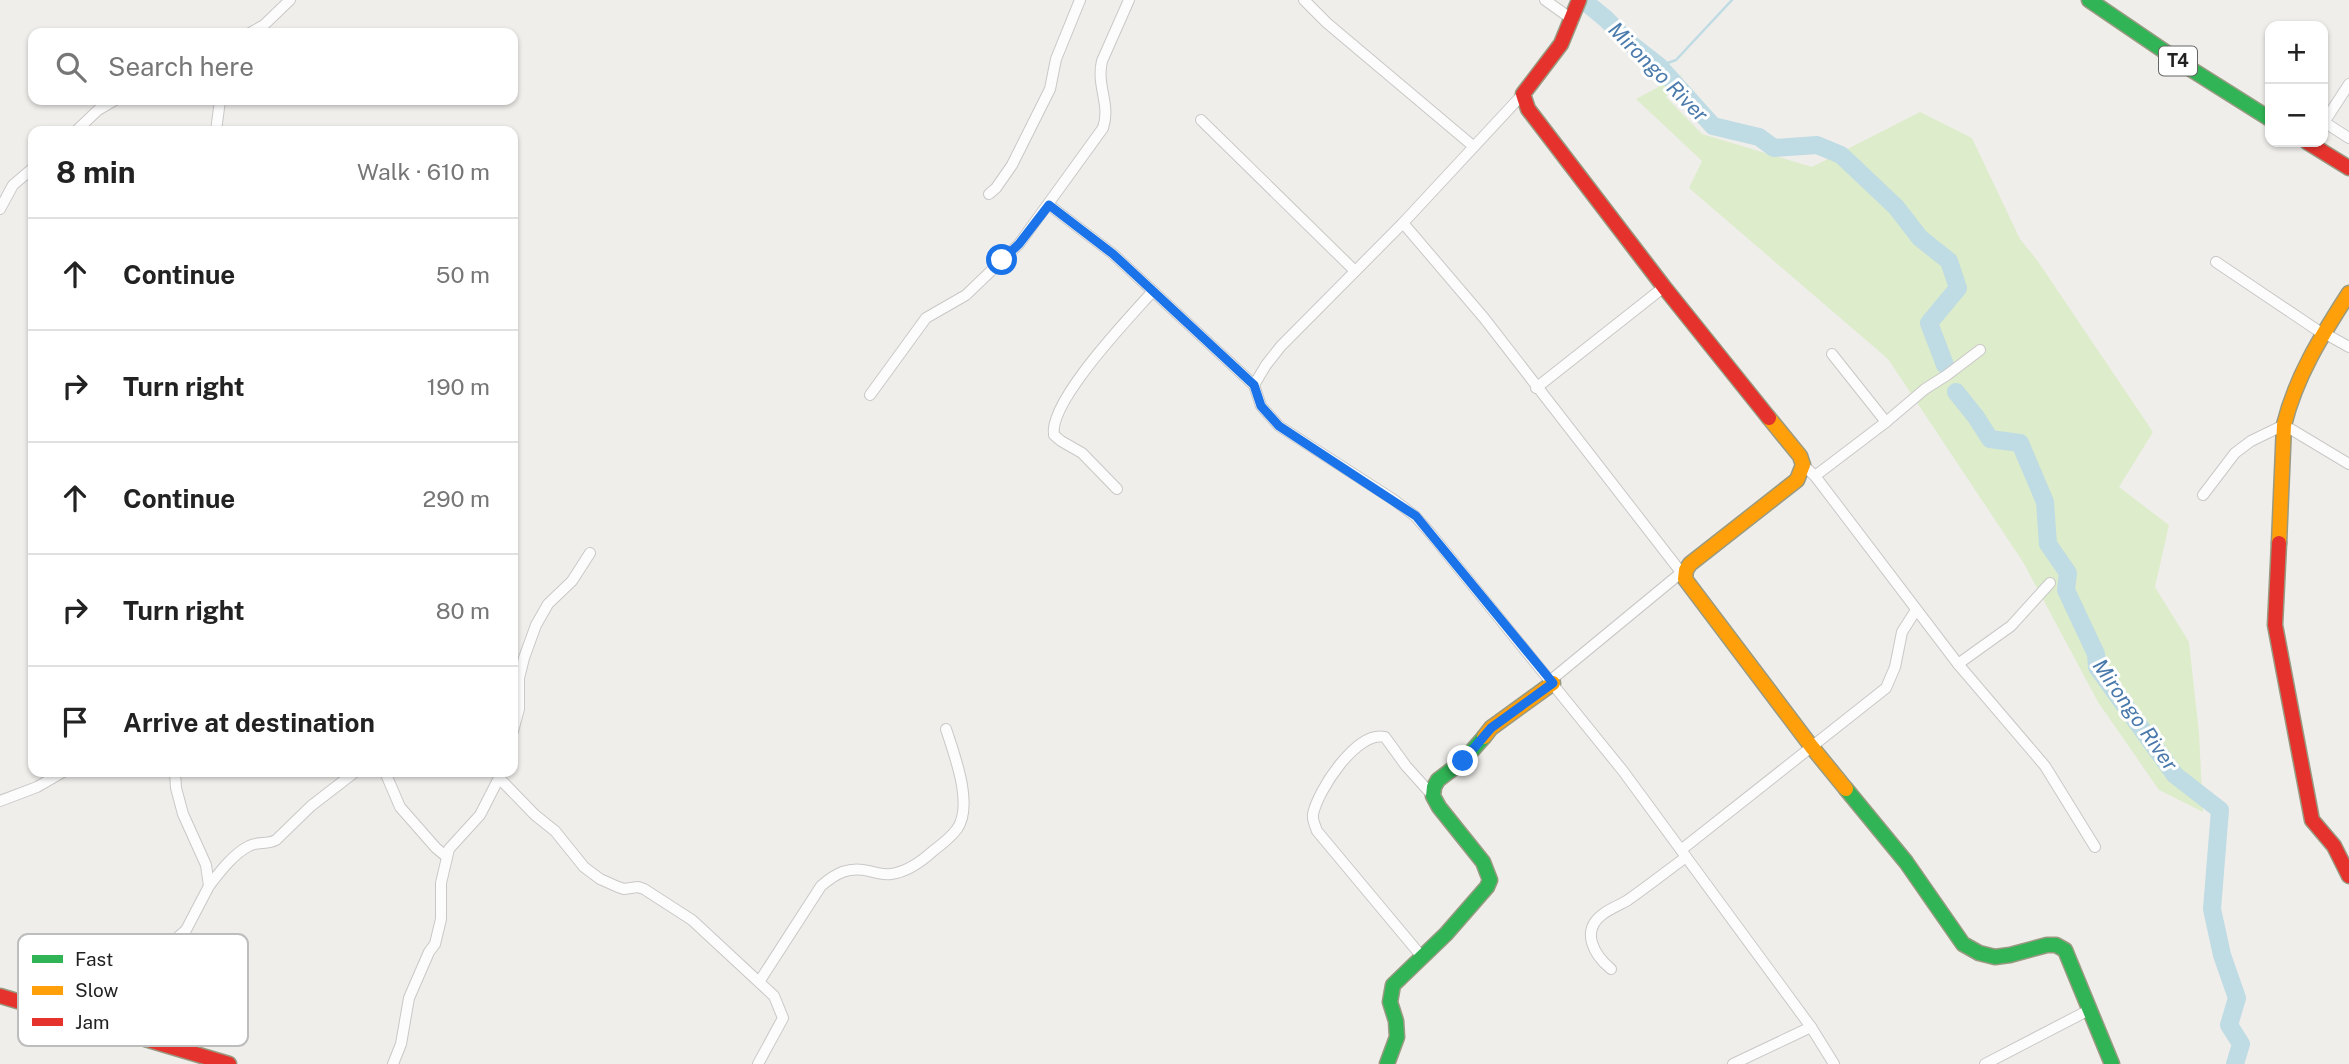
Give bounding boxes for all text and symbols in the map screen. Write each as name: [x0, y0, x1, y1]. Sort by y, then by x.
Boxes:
water label: Mirongo River: [1603, 17, 1714, 127]
map controls: [2265, 21, 2328, 147]
button: +: [2265, 21, 2328, 84]
search box: [28, 28, 518, 105]
road number: T4: [2159, 46, 2197, 76]
icon: search: [52, 48, 90, 86]
text: Search here: [108, 51, 254, 82]
button: −: [2265, 84, 2328, 147]
text: 8 min: [56, 154, 136, 190]
text: Walk · 610 m: [357, 158, 490, 185]
route start: [986, 244, 1017, 275]
icon: ahead: [56, 255, 94, 293]
text: Continue: [123, 259, 235, 290]
text: 50 m: [436, 261, 490, 288]
icon: right: [56, 367, 94, 405]
text: Turn right: [123, 371, 245, 402]
text: 190 m: [427, 373, 490, 400]
icon: ahead: [56, 479, 94, 517]
text: Continue: [123, 483, 235, 514]
text: 290 m: [423, 485, 490, 512]
icon: right: [56, 591, 94, 629]
text: Turn right: [123, 595, 245, 626]
text: 80 m: [436, 597, 490, 624]
water label: Mirongo River: [2088, 654, 2184, 776]
icon: arrive: [56, 703, 94, 741]
text: Arrive at destination: [123, 707, 375, 738]
route end: [1447, 745, 1478, 776]
legend: [18, 934, 248, 1046]
text: Fast: [75, 948, 113, 970]
text: Slow: [75, 979, 119, 1001]
text: Jam: [75, 1011, 109, 1033]

